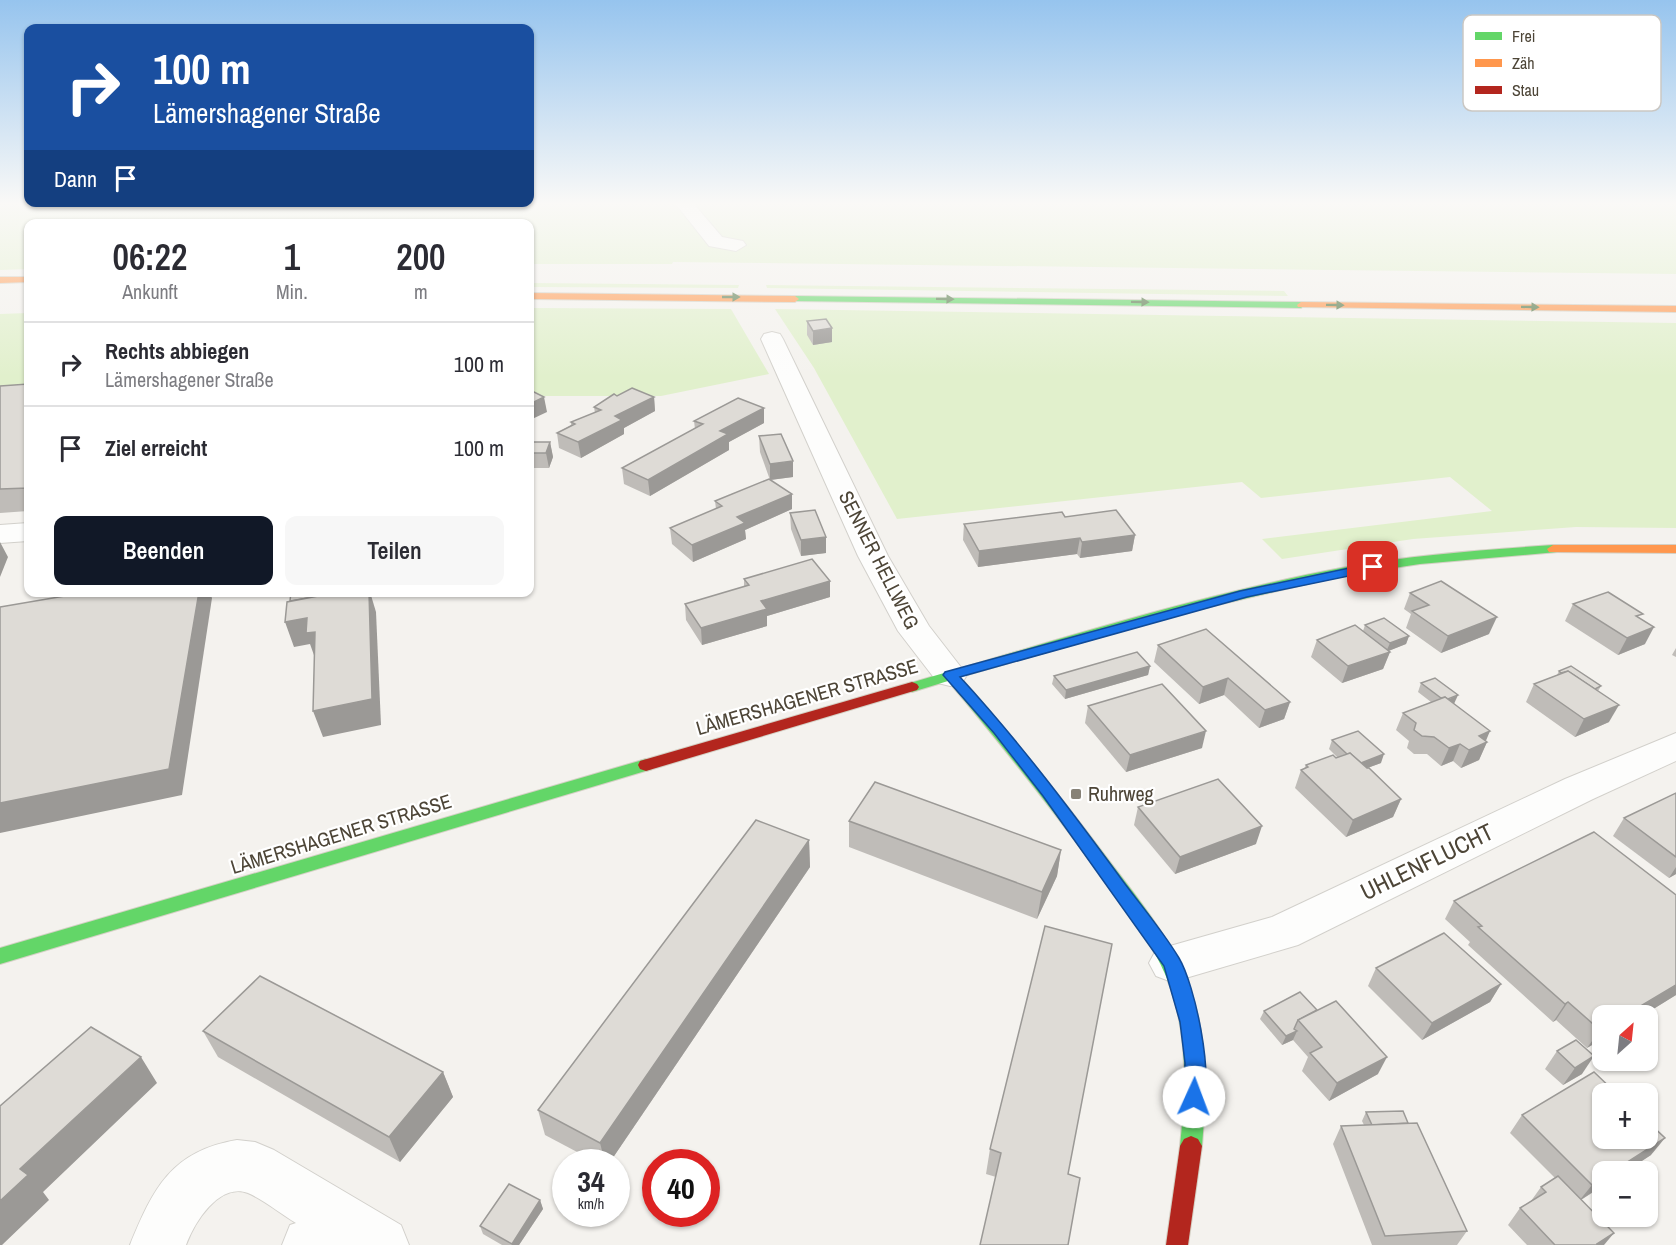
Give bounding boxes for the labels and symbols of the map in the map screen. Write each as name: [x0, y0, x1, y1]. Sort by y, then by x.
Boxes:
legend: [1463, 15, 1661, 111]
text: Frei: [1512, 25, 1535, 47]
text: Zäh: [1512, 52, 1535, 74]
text: Stau: [1512, 79, 1539, 101]
one-way arrow: [722, 292, 741, 302]
one-way arrow: [936, 295, 955, 304]
one-way arrow: [1131, 297, 1150, 307]
one-way arrow: [1326, 300, 1345, 309]
one-way arrow: [1521, 302, 1540, 312]
street label: SENNER HELLWEG: [833, 486, 926, 634]
pin: [1347, 541, 1398, 592]
street label: LÄMERSHAGENER STRASSE: [693, 652, 921, 741]
place label: Ruhrweg: [1088, 780, 1154, 807]
street label: LÄMERSHAGENER STRASSE: [227, 787, 455, 880]
marker: Ruhrweg: [1069, 787, 1083, 801]
street label: UHLENFLUCHT: [1355, 815, 1498, 907]
north arrow: [1592, 1005, 1658, 1071]
position arrow: [1162, 1065, 1226, 1129]
speed limit sign: 40: [642, 1149, 720, 1227]

